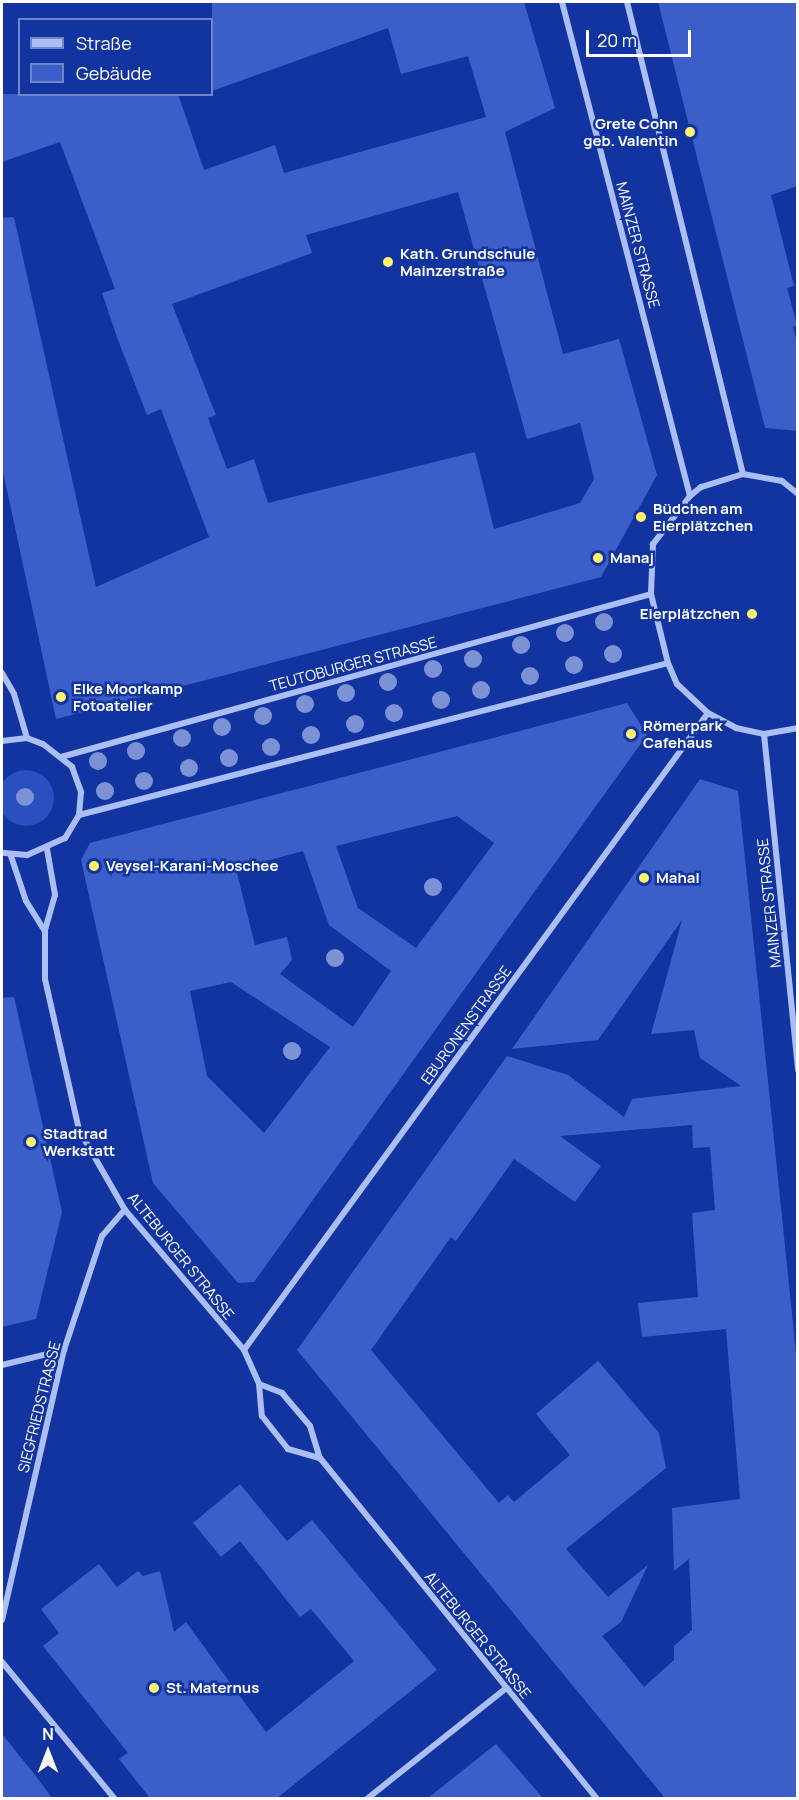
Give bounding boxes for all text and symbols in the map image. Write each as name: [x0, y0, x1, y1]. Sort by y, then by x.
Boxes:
legend: [18, 18, 213, 96]
scale bar: [589, 18, 694, 56]
text: 20 m: [597, 28, 637, 52]
text: Straße: [76, 31, 132, 55]
text: Gebäude: [76, 61, 152, 85]
place label: Grete Cohn geb. Valentin: [583, 114, 678, 149]
marker: Grete Cohn geb. Valentin: [683, 125, 697, 139]
street label: MAINZER STRASSE: [612, 180, 664, 310]
place label: Kath. Grundschule Mainzerstraße: [400, 244, 535, 279]
marker: Kath. Grundschule Mainzerstraße: [381, 255, 395, 269]
place label: Büdchen am Eierplätzchen: [653, 499, 753, 534]
marker: Büdchen am Eierplätzchen: [634, 510, 648, 524]
place label: Manaj: [610, 549, 654, 567]
marker: Manaj: [591, 551, 605, 565]
place label: Eierplätzchen: [640, 605, 740, 623]
marker: Eierplätzchen: [745, 607, 759, 621]
street label: TEUTOBURGER STRASSE: [267, 633, 439, 695]
place label: Elke Moorkamp Fotoatelier: [73, 679, 183, 714]
marker: Elke Moorkamp Fotoatelier: [54, 690, 68, 704]
place label: Römerpark Cafehaus: [643, 716, 722, 751]
marker: Römerpark Cafehaus: [624, 727, 638, 741]
street label: MAINZER STRASSE: [753, 837, 785, 969]
place label: Veysel-Karani-Moschee: [106, 857, 278, 875]
marker: Veysel-Karani-Moschee: [87, 859, 101, 873]
place label: Mahal: [656, 869, 700, 887]
marker: Mahal: [637, 871, 651, 885]
street label: EBURONENSTRASSE: [417, 962, 515, 1088]
place label: Stadtrad Werkstatt: [43, 1124, 115, 1159]
marker: Stadtrad Werkstatt: [24, 1135, 38, 1149]
street label: ALTEBURGER STRASSE: [124, 1189, 238, 1323]
street label: SIEGFRIEDSTRASSE: [14, 1339, 64, 1475]
street label: ALTEBURGER STRASSE: [421, 1568, 535, 1702]
place label: St. Maternus: [166, 1679, 259, 1697]
marker: St. Maternus: [147, 1681, 161, 1695]
north arrow: [18, 1722, 78, 1782]
text: N: [42, 1723, 54, 1745]

